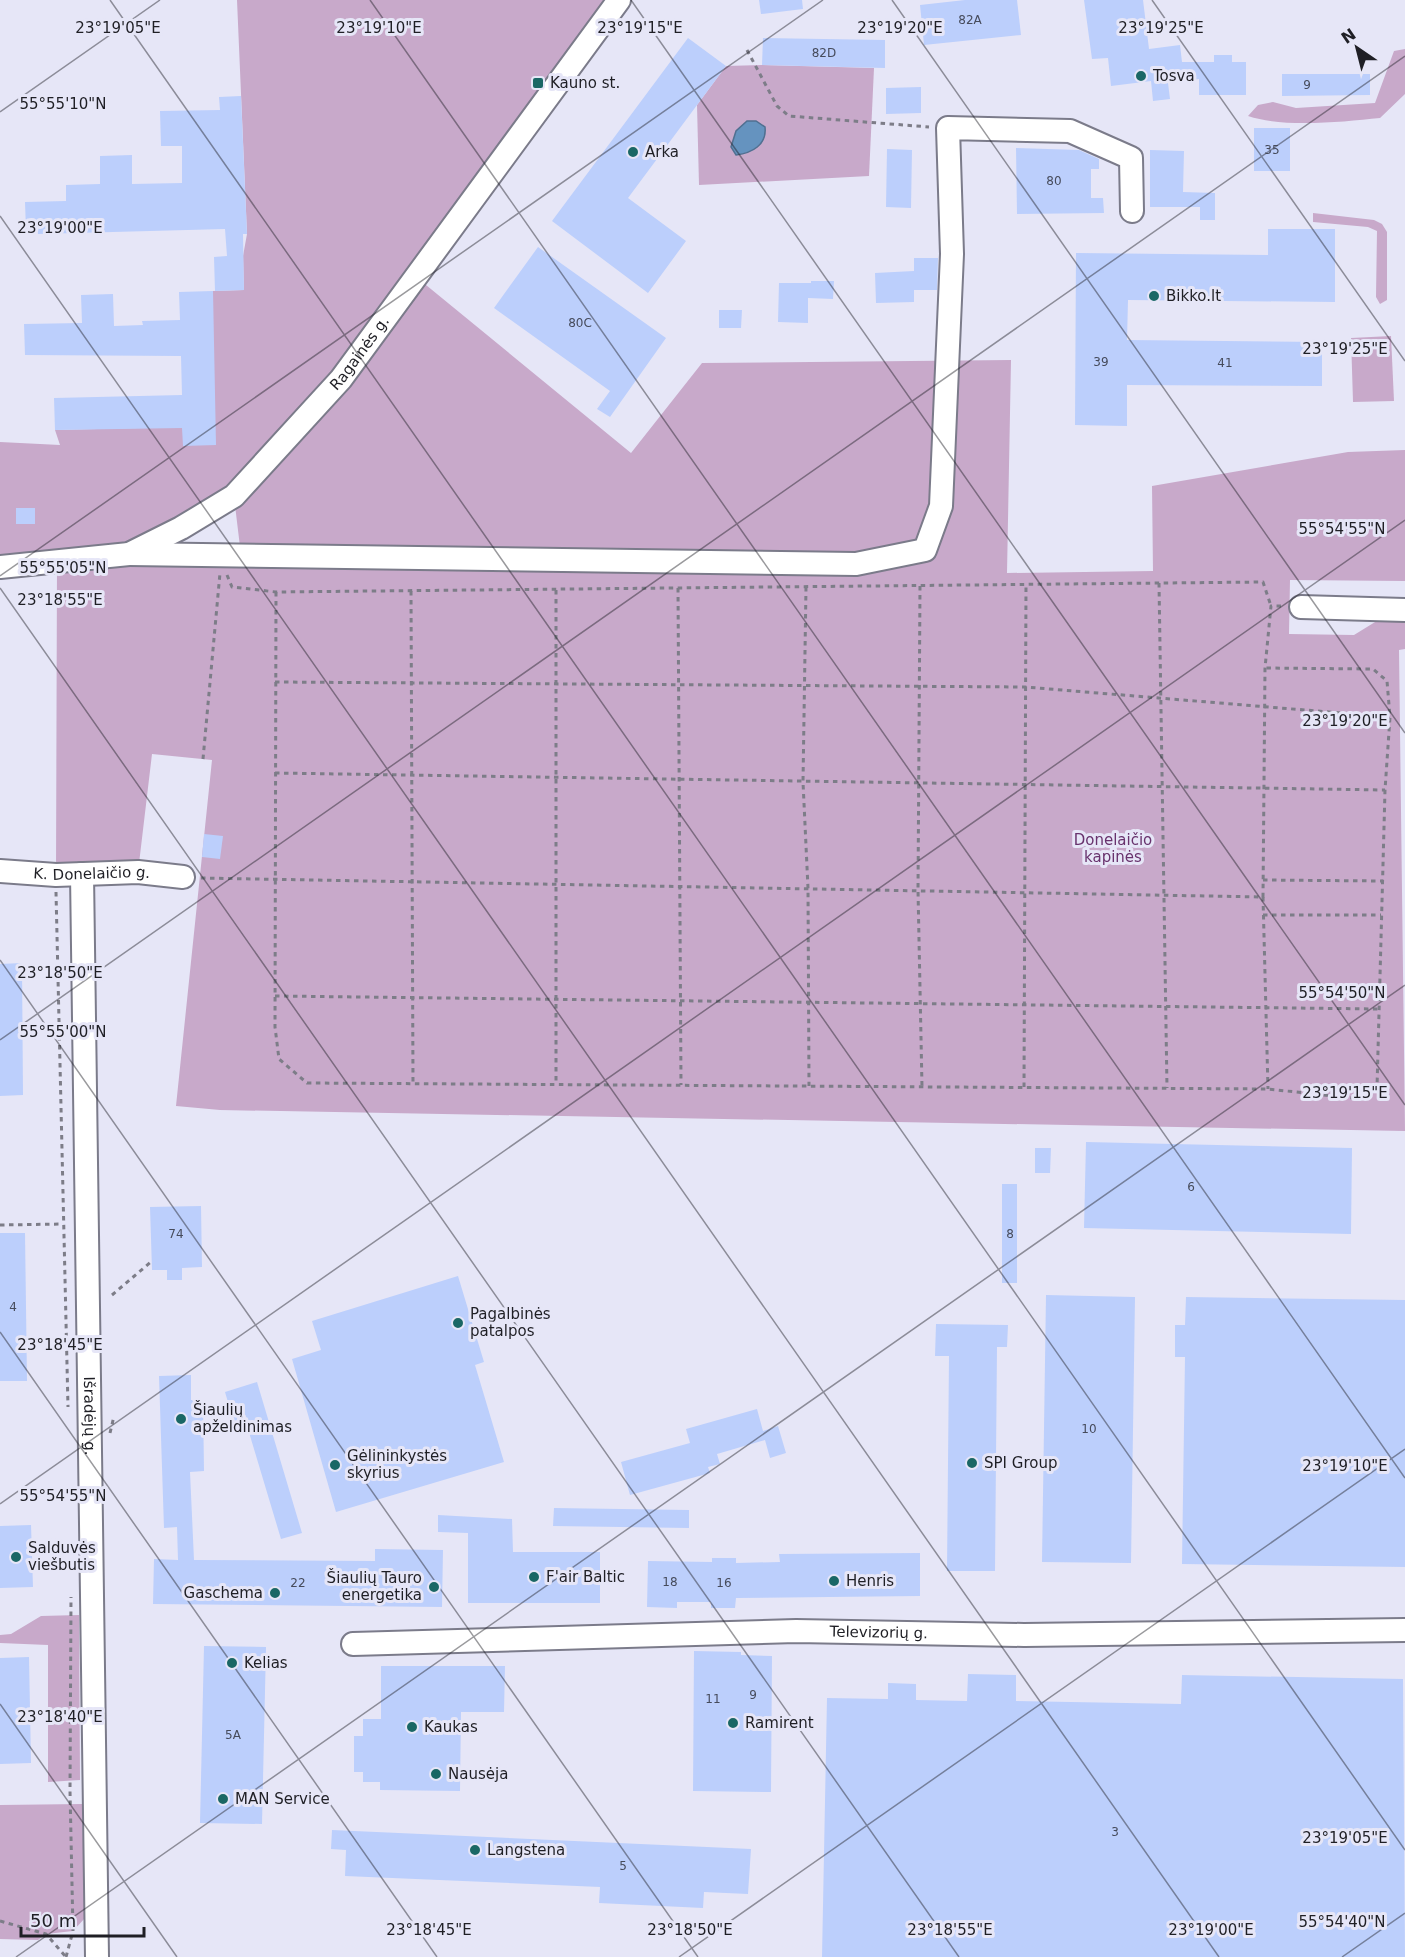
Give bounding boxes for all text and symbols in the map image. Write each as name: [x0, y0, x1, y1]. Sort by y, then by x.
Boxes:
house number: 82A: [958, 13, 983, 27]
north arrow: [1327, 18, 1387, 78]
text: 23°19'05"E: [75, 19, 161, 37]
text: 23°19'10"E: [336, 19, 422, 37]
text: 23°19'15"E: [597, 19, 683, 37]
text: 23°19'20"E: [857, 19, 943, 37]
text: 23°19'25"E: [1118, 19, 1204, 37]
text: N: [1338, 25, 1360, 48]
house number: 82D: [812, 46, 836, 60]
place label: Tosva: [1152, 67, 1195, 85]
marker: Tosva: [1134, 69, 1148, 83]
place label: Kauno st.: [550, 74, 620, 92]
marker: Kauno st.: [531, 76, 545, 90]
house number: 9: [1303, 78, 1311, 92]
text: 55°55'10"N: [19, 95, 107, 113]
place label: Arka: [645, 143, 679, 161]
house number: 35: [1264, 143, 1280, 157]
marker: Arka: [626, 145, 640, 159]
house number: 80: [1046, 174, 1062, 188]
text: 23°19'00"E: [17, 219, 103, 237]
place label: Bikko.lt: [1166, 287, 1221, 305]
marker: Bikko.lt: [1147, 289, 1161, 303]
street label: Ragainės g.: [326, 313, 393, 394]
house number: 80C: [568, 316, 592, 330]
text: 23°19'25"E: [1302, 340, 1388, 358]
house number: 39: [1093, 355, 1109, 369]
house number: 41: [1217, 356, 1233, 370]
text: 55°54'55"N: [1298, 520, 1386, 538]
text: 55°55'05"N: [19, 559, 107, 577]
text: 23°18'55"E: [17, 591, 103, 609]
text: 23°19'20"E: [1302, 712, 1388, 730]
park label: Donelaičio kapinės: [1074, 831, 1152, 866]
street label: K. Donelaičio g.: [33, 863, 151, 884]
text: 23°18'50"E: [17, 964, 103, 982]
text: 55°54'50"N: [1298, 984, 1386, 1002]
text: 55°55'00"N: [19, 1023, 107, 1041]
text: 23°19'15"E: [1302, 1084, 1388, 1102]
house number: 6: [1187, 1180, 1195, 1194]
house number: 74: [168, 1227, 184, 1241]
house number: 8: [1006, 1227, 1014, 1241]
house number: 4: [9, 1300, 17, 1314]
place label: Pagalbinės patalpos: [470, 1305, 551, 1340]
marker: Pagalbinės patalpos: [451, 1316, 465, 1330]
text: 23°18'45"E: [17, 1336, 103, 1354]
street label: Išradėjų g.: [80, 1376, 99, 1456]
place label: Šiaulių apželdinimas: [193, 1400, 292, 1436]
marker: Šiaulių apželdinimas: [174, 1412, 188, 1426]
house number: 10: [1081, 1422, 1097, 1436]
place label: Gėlininkystės skyrius: [347, 1447, 447, 1482]
place label: SPI Group: [984, 1454, 1057, 1472]
marker: SPI Group: [965, 1456, 979, 1470]
text: 23°19'10"E: [1302, 1457, 1388, 1475]
marker: Gėlininkystės skyrius: [328, 1458, 342, 1472]
text: 55°54'55"N: [19, 1487, 107, 1505]
place label: Salduvės viešbutis: [28, 1539, 96, 1574]
marker: Salduvės viešbutis: [9, 1550, 23, 1564]
place label: Šiaulių Tauro energetika: [327, 1568, 422, 1604]
place label: F'air Baltic: [546, 1568, 625, 1586]
marker: F'air Baltic: [527, 1570, 541, 1584]
place label: Henris: [846, 1572, 894, 1590]
marker: Henris: [827, 1574, 841, 1588]
house number: 18: [662, 1575, 678, 1589]
house number: 22: [290, 1576, 306, 1590]
house number: 16: [716, 1576, 732, 1590]
marker: Šiaulių Tauro energetika: [427, 1580, 441, 1594]
place label: Gaschema: [184, 1584, 263, 1602]
marker: Gaschema: [268, 1586, 282, 1600]
street label: Televizorių g.: [828, 1623, 928, 1642]
place label: Kelias: [244, 1654, 288, 1672]
marker: Kelias: [225, 1656, 239, 1670]
house number: 9: [749, 1688, 757, 1702]
house number: 11: [705, 1692, 721, 1706]
text: 23°18'40"E: [17, 1708, 103, 1726]
place label: Ramirent: [745, 1714, 814, 1732]
marker: Ramirent: [726, 1716, 740, 1730]
place label: Kaukas: [424, 1718, 478, 1736]
marker: Kaukas: [405, 1720, 419, 1734]
house number: 5A: [225, 1728, 242, 1742]
place label: Nausėja: [448, 1765, 508, 1783]
marker: Nausėja: [429, 1767, 443, 1781]
place label: MAN Service: [235, 1790, 330, 1808]
marker: MAN Service: [216, 1792, 230, 1806]
house number: 3: [1111, 1825, 1119, 1839]
text: 23°19'05"E: [1302, 1829, 1388, 1847]
place label: Langstena: [487, 1841, 565, 1859]
marker: Langstena: [468, 1843, 482, 1857]
house number: 5: [619, 1859, 627, 1873]
scale bar: [21, 1900, 144, 1938]
text: 50 m: [30, 1910, 76, 1931]
text: 55°54'40"N: [1298, 1913, 1386, 1931]
text: 23°18'45"E: [386, 1921, 472, 1939]
text: 23°18'50"E: [647, 1921, 733, 1939]
text: 23°18'55"E: [907, 1921, 993, 1939]
text: 23°19'00"E: [1168, 1921, 1254, 1939]

